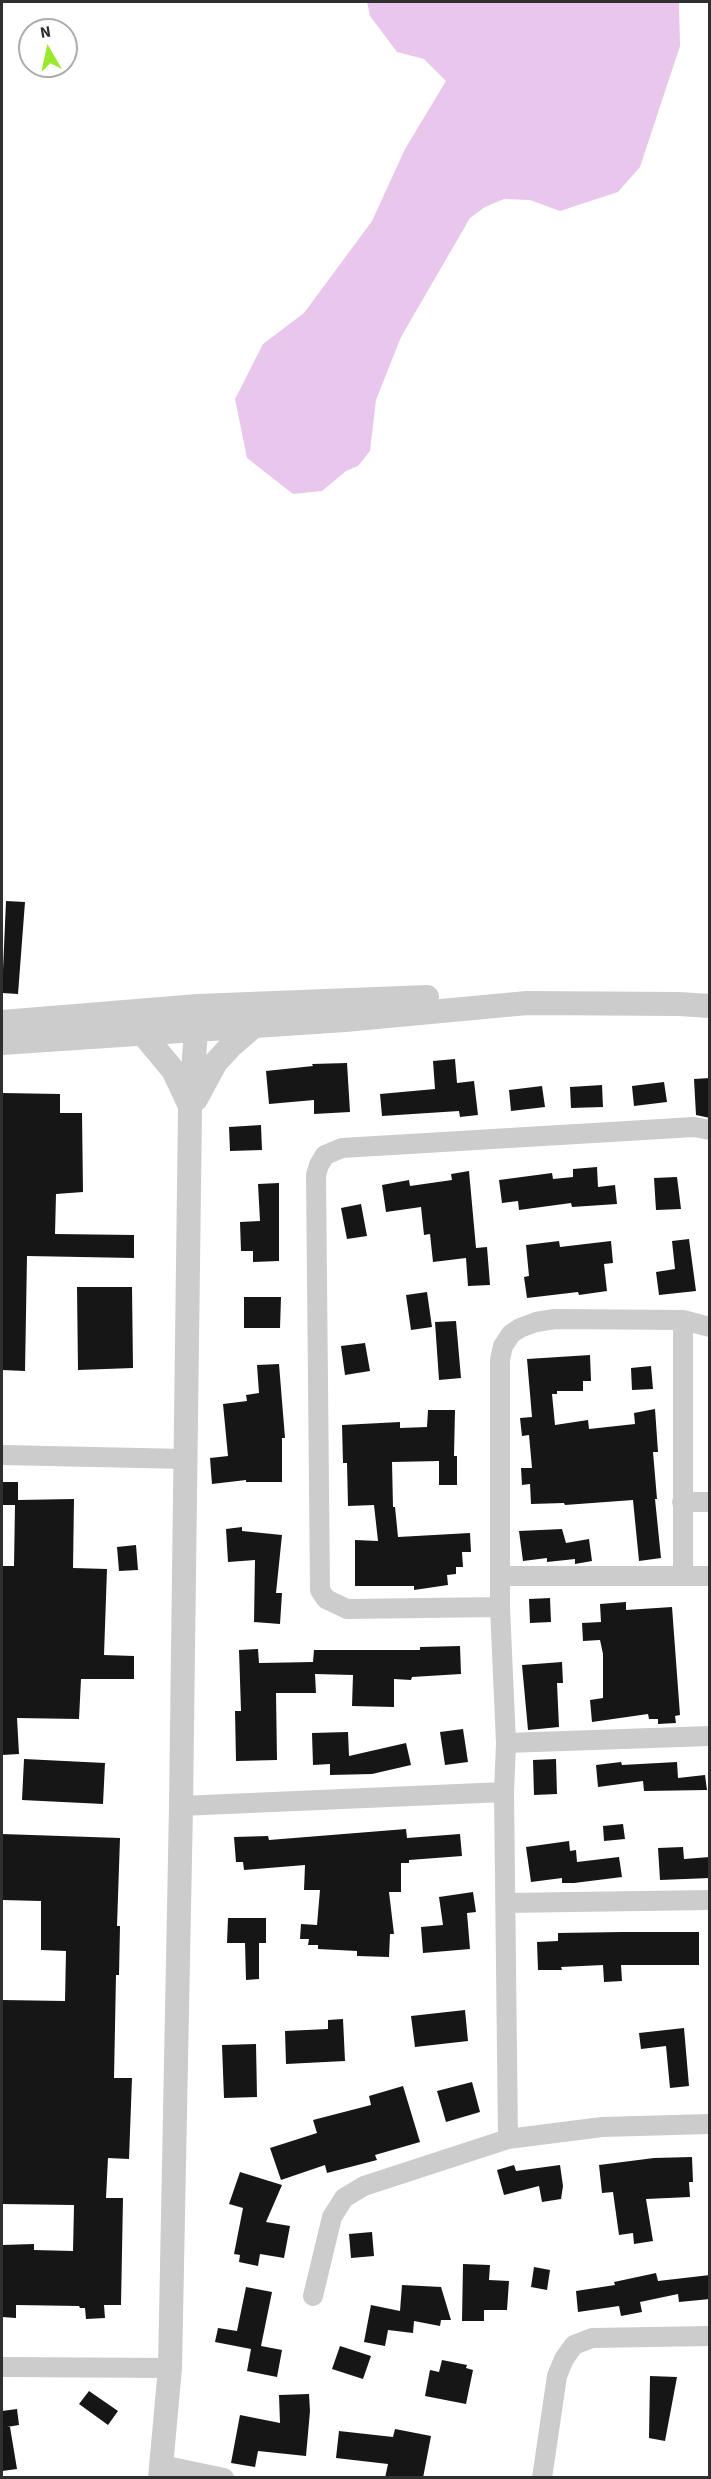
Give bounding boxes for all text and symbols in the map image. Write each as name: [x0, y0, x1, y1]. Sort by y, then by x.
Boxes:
north arrow: [18, 18, 78, 78]
text: N: [39, 21, 52, 44]

